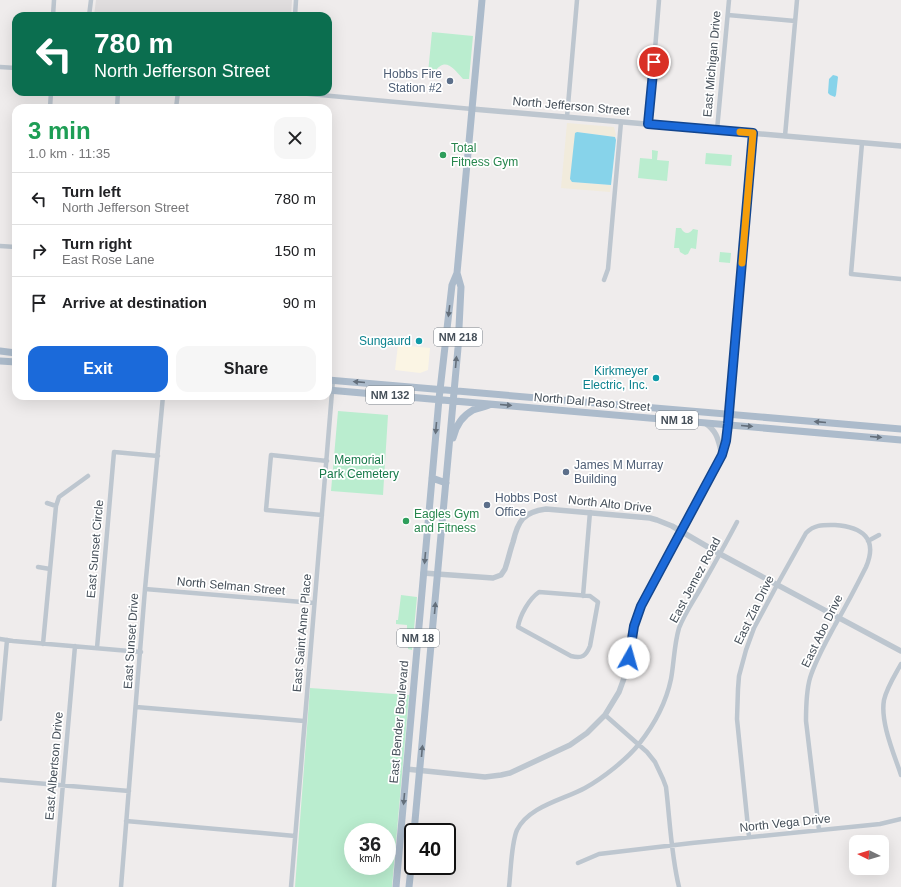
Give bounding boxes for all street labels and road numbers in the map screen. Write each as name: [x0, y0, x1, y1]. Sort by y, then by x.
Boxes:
street label: East Michigan Drive: [700, 10, 724, 118]
street label: North Jefferson Street: [512, 94, 631, 118]
road number: NM 218: [434, 328, 482, 346]
road number: NM 132: [366, 386, 414, 404]
street label: North Dal Paso Street: [533, 390, 651, 414]
road number: NM 18: [656, 411, 698, 429]
street label: North Alto Drive: [567, 493, 653, 515]
street label: East Sunset Circle: [84, 499, 106, 599]
street label: East Jemez Road: [667, 535, 723, 625]
street label: East Saint Anne Place: [290, 573, 314, 693]
street label: East Zia Drive: [731, 573, 777, 647]
street label: North Selman Street: [176, 574, 286, 598]
street label: East Sunset Drive: [121, 592, 141, 689]
street label: East Abo Drive: [798, 592, 846, 670]
road number: NM 18: [397, 629, 439, 647]
street label: East Bender Boulevard: [387, 660, 411, 784]
street label: East Albertson Drive: [42, 711, 66, 821]
street label: North Vega Drive: [739, 811, 831, 835]

